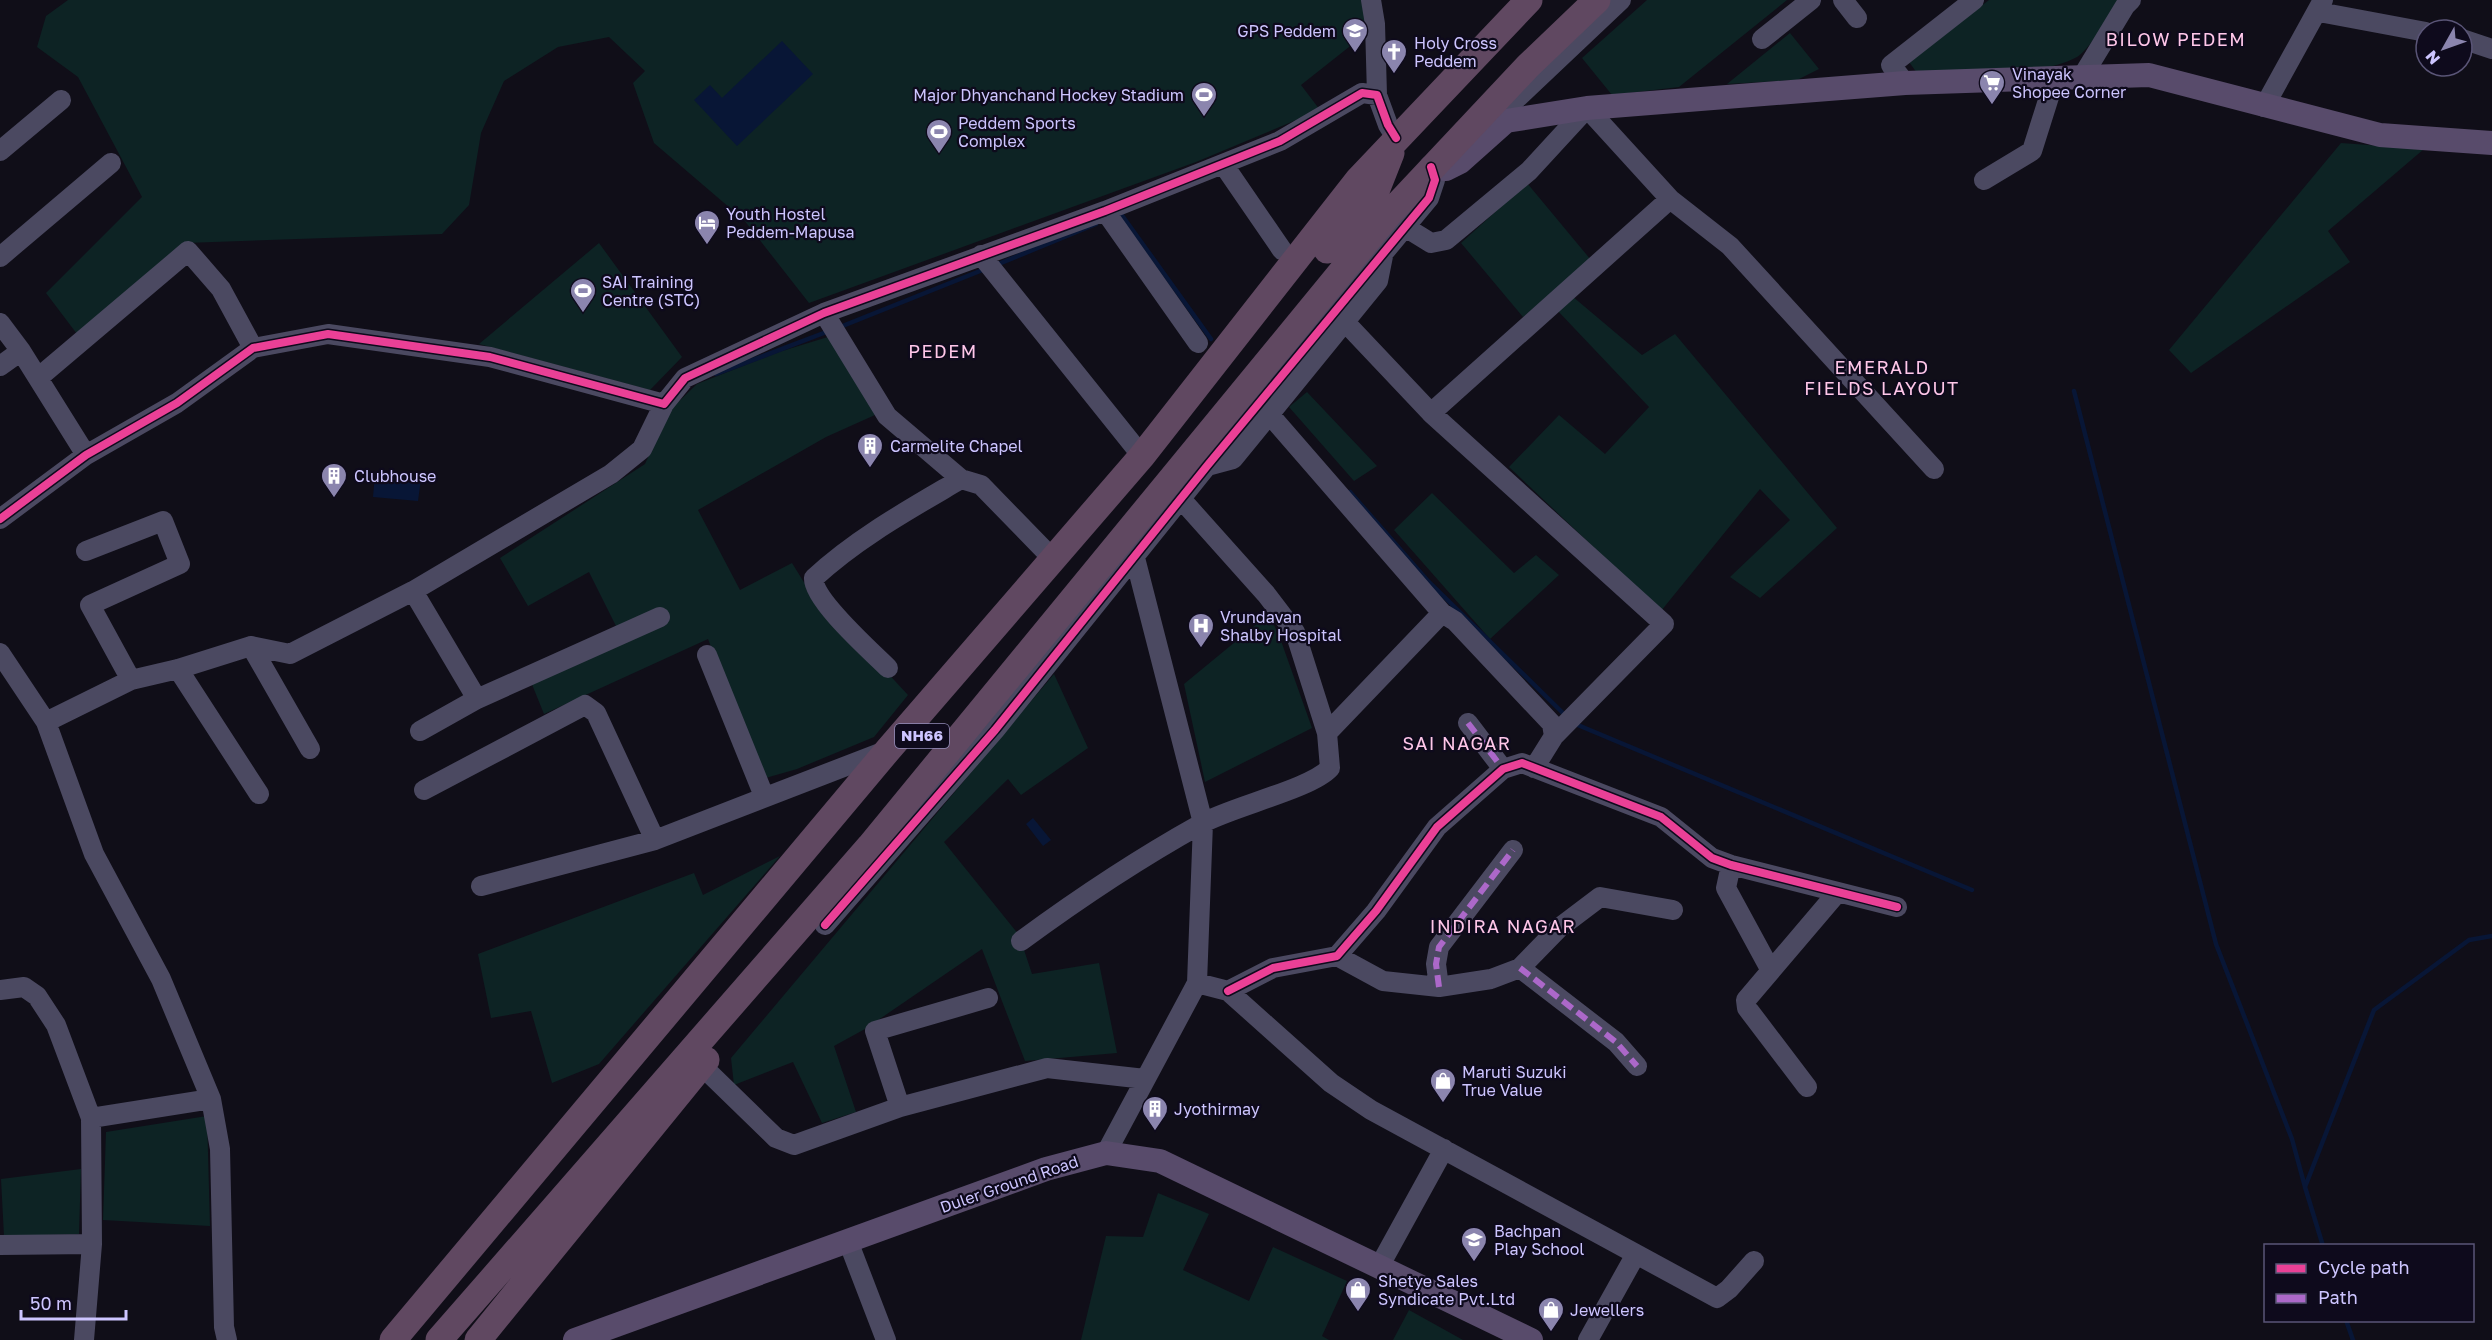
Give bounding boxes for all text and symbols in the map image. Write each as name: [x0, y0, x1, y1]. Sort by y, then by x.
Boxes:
school or university icon: GPS Peddem: [1340, 16, 1370, 54]
north arrow: [2414, 18, 2474, 78]
place label: GPS Peddem: [1237, 21, 1336, 41]
district label: BILOW PEDEM: [2106, 28, 2246, 50]
place label: Holy Cross Peddem: [1414, 33, 1497, 71]
church icon: Holy Cross Peddem: [1379, 37, 1409, 75]
text: N: [2421, 47, 2444, 69]
place label: Vinayak Shopee Corner: [2012, 64, 2126, 102]
supermarket icon: Vinayak Shopee Corner: [1977, 68, 2007, 106]
sports icon: Major Dhyanchand Hockey Stadium: [1189, 80, 1219, 118]
place label: Major Dhyanchand Hockey Stadium: [913, 85, 1184, 105]
place label: Peddem Sports Complex: [958, 113, 1076, 151]
sports icon: Peddem Sports Complex: [924, 117, 954, 155]
place label: Youth Hostel Peddem-Mapusa: [726, 204, 855, 242]
hotel icon: Youth Hostel Peddem-Mapusa: [692, 208, 722, 246]
place label: SAI Training Centre (STC): [602, 272, 700, 310]
sports icon: SAI Training Centre (STC): [568, 276, 598, 314]
district label: PEDEM: [908, 340, 978, 362]
district label: EMERALD FIELDS LAYOUT: [1804, 356, 1960, 399]
building icon: Carmelite Chapel: [855, 431, 885, 469]
place label: Carmelite Chapel: [890, 436, 1023, 456]
building icon: Clubhouse: [319, 461, 349, 499]
place label: Clubhouse: [354, 466, 436, 486]
place label: Vrundavan Shalby Hospital: [1220, 607, 1342, 645]
hospital icon: Vrundavan Shalby Hospital: [1186, 611, 1216, 649]
road number: NH66: [895, 724, 949, 748]
district label: SAI NAGAR: [1402, 732, 1512, 754]
district label: INDIRA NAGAR: [1430, 915, 1576, 937]
place label: Maruti Suzuki True Value: [1462, 1062, 1567, 1100]
shop icon: Maruti Suzuki True Value: [1428, 1066, 1458, 1104]
building icon: Jyothirmay: [1140, 1094, 1170, 1132]
place label: Jyothirmay: [1174, 1099, 1260, 1119]
street label: Duler Ground Road: [937, 1151, 1081, 1217]
place label: Bachpan Play School: [1494, 1221, 1584, 1259]
school or university icon: Bachpan Play School: [1459, 1225, 1489, 1263]
legend: [2264, 1244, 2474, 1322]
text: Cycle path: [2318, 1256, 2410, 1278]
place label: Shetye Sales Syndicate Pvt.Ltd: [1378, 1271, 1515, 1309]
shop icon: Shetye Sales Syndicate Pvt.Ltd: [1343, 1275, 1373, 1313]
scale bar: [21, 1283, 126, 1321]
text: Path: [2318, 1286, 2358, 1308]
text: 50 m: [30, 1292, 72, 1314]
shop icon: Jewellers: [1536, 1295, 1566, 1333]
place label: Jewellers: [1570, 1300, 1644, 1320]

